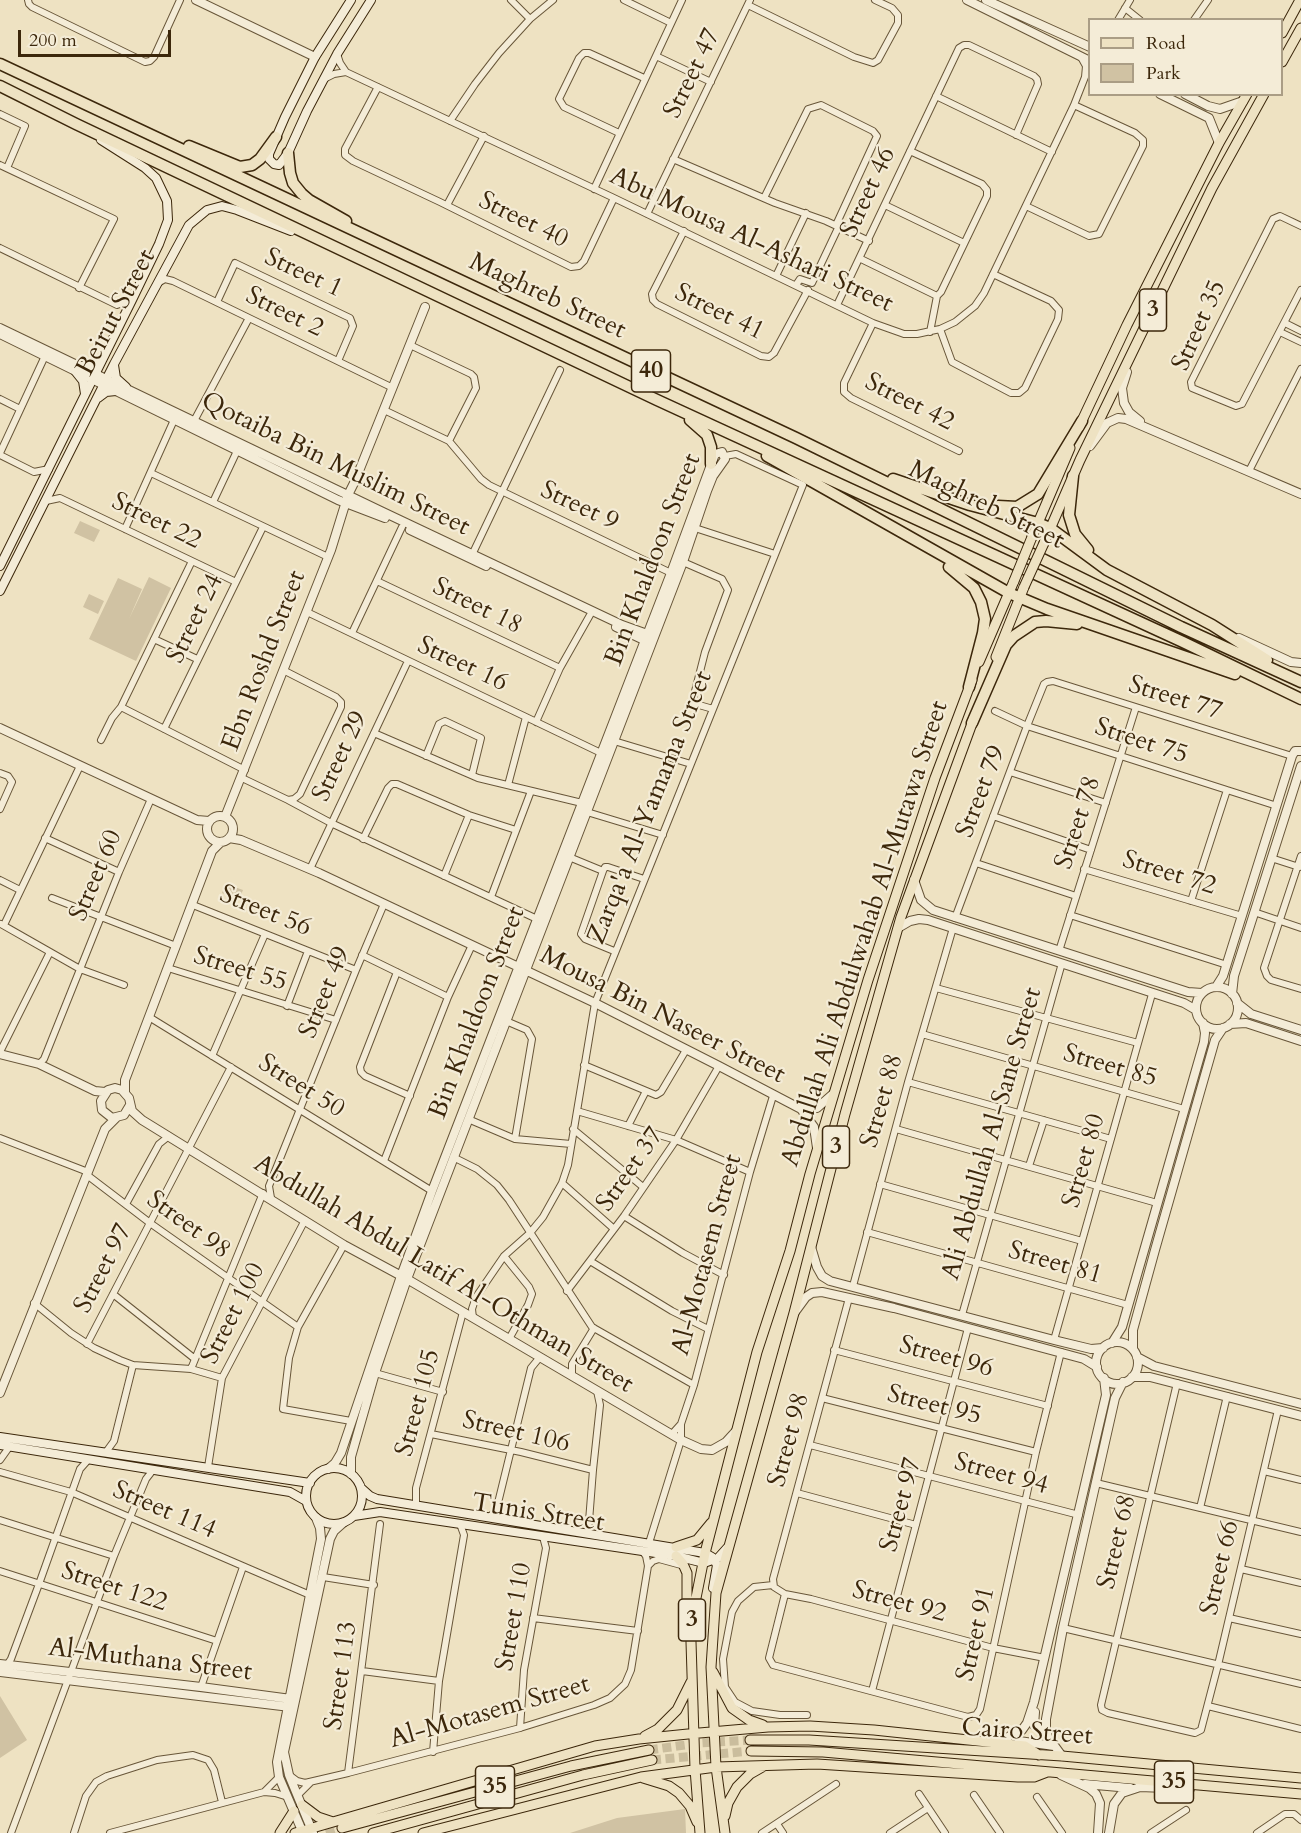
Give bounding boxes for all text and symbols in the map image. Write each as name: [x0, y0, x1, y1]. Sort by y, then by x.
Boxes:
scale bar: [21, 18, 174, 56]
legend: [1088, 18, 1283, 96]
street label: Street 47: [658, 24, 728, 124]
text: 200 m: [29, 28, 77, 53]
text: Road: [1146, 31, 1186, 56]
text: Park: [1146, 61, 1181, 86]
street label: Street 46: [835, 143, 903, 243]
street label: Abu Mousa Al-Ashari Street: [604, 162, 898, 320]
street label: Street 40: [473, 186, 573, 256]
street label: Street 1: [259, 242, 347, 306]
street label: Beirut Street: [71, 245, 163, 381]
street label: Maghreb Street: [464, 247, 630, 347]
street label: Street 35: [1166, 276, 1234, 376]
street label: Street 41: [669, 278, 769, 348]
street label: Street 2: [240, 281, 328, 345]
road number: 3: [1140, 289, 1166, 331]
road number: 40: [632, 350, 670, 392]
street label: Street 42: [859, 367, 959, 439]
street label: Qotaiba Bin Muslim Street: [196, 386, 474, 544]
street label: Bin Khaldoon Street: [599, 450, 709, 670]
street label: Maghreb Street: [903, 455, 1069, 557]
street label: Street 9: [535, 475, 623, 539]
street label: Street 22: [106, 487, 206, 557]
street label: Ebn Roshd Street: [216, 567, 314, 755]
street label: Street 24: [161, 569, 231, 669]
street label: Street 18: [427, 572, 527, 642]
street label: Street 16: [412, 631, 512, 699]
street label: Zarqa'a Al-Yamama Street: [582, 667, 720, 949]
street label: Street 77: [1124, 670, 1226, 728]
street label: Abdullah Ali Abdulwahab Al-Mutawa Street: [776, 697, 956, 1171]
street label: Street 29: [307, 707, 375, 807]
street label: Street 75: [1090, 712, 1192, 772]
street label: Street 79: [950, 742, 1014, 842]
street label: Street 78: [1049, 772, 1109, 874]
street label: Street 60: [64, 826, 130, 926]
street label: Street 72: [1118, 845, 1220, 903]
street label: Street 56: [215, 880, 315, 944]
street label: Bin Khaldoon Street: [423, 903, 533, 1123]
street label: Street 55: [189, 941, 291, 999]
street label: Mousa Bin Naseer Street: [534, 941, 790, 1091]
street label: Street 49: [294, 943, 358, 1043]
street label: Ali Abdullah Al-Sane Street: [936, 984, 1050, 1284]
street label: Street 85: [1059, 1039, 1161, 1095]
street label: Street 50: [252, 1048, 350, 1126]
street label: Street 88: [855, 1050, 911, 1152]
street label: Street 80: [1057, 1110, 1113, 1212]
street label: Street 37: [591, 1122, 671, 1218]
road number: 3: [822, 1126, 850, 1168]
street label: Abdullah Abdul Latif Al-Othman Street: [248, 1149, 638, 1401]
street label: Al-Motasem Street: [666, 1151, 750, 1359]
street label: Street 98: [140, 1185, 236, 1267]
street label: Street 97: [68, 1219, 140, 1319]
street label: Street 81: [1004, 1236, 1106, 1292]
street label: Street 100: [195, 1258, 273, 1370]
street label: Street 96: [896, 1330, 996, 1386]
street label: Street 105: [390, 1346, 448, 1460]
street label: Street 95: [884, 1379, 984, 1433]
street label: Street 98: [762, 1390, 818, 1490]
street label: Street 106: [459, 1405, 573, 1461]
street label: Street 94: [951, 1447, 1051, 1503]
street label: Street 97: [874, 1455, 930, 1555]
street label: Street 114: [108, 1475, 220, 1547]
street label: Tunis Street: [470, 1488, 606, 1540]
street label: Street 68: [1092, 1492, 1144, 1592]
street label: Street 66: [1195, 1518, 1247, 1618]
street label: Street 122: [57, 1556, 171, 1620]
street label: Street 110: [490, 1560, 540, 1674]
street label: Street 92: [849, 1575, 949, 1631]
street label: Street 91: [951, 1584, 1003, 1684]
road number: 3: [678, 1599, 706, 1641]
street label: Street 113: [319, 1620, 365, 1732]
street label: Al-Muthana Street: [46, 1633, 254, 1689]
street label: Al-Motasem Street: [386, 1670, 594, 1756]
street label: Cairo Street: [960, 1713, 1094, 1753]
road number: 35: [1154, 1761, 1194, 1803]
road number: 35: [476, 1766, 514, 1808]

